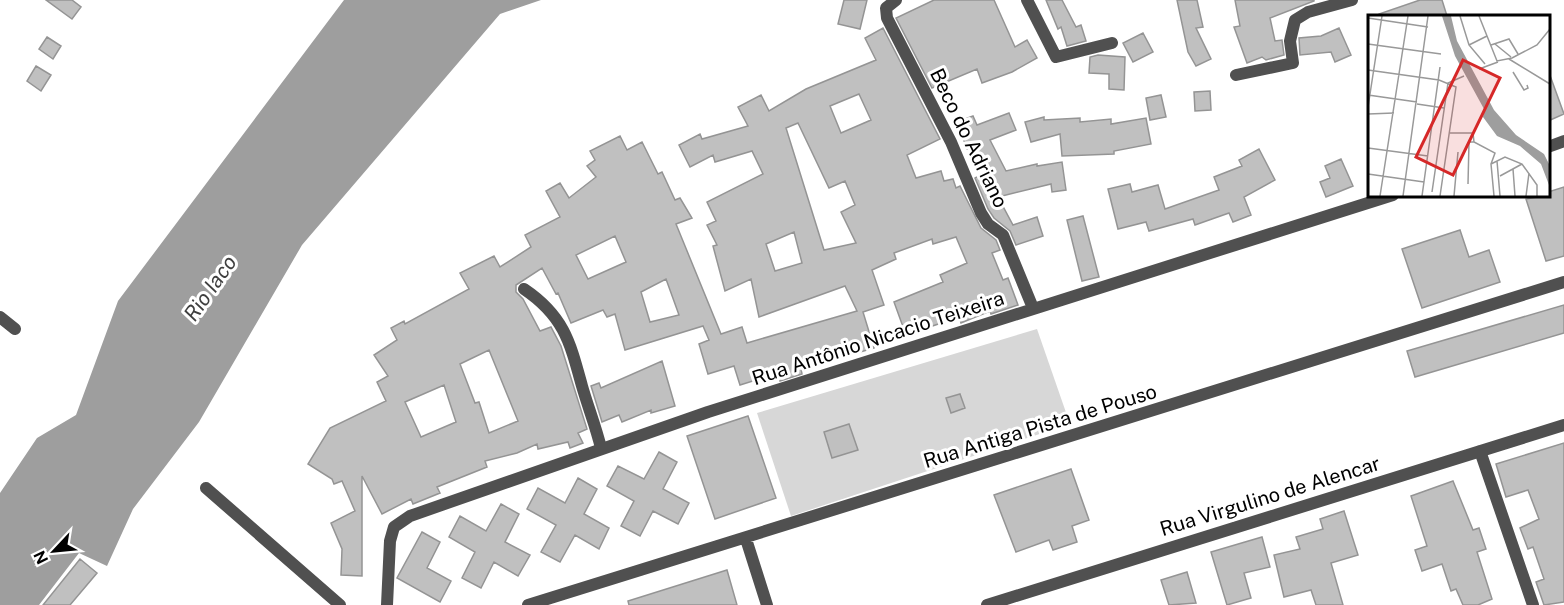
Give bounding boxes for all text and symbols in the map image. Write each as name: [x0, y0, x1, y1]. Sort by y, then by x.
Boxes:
inset map: [1368, 15, 1549, 196]
street label: Beco do Adriano: [925, 64, 1013, 212]
water label: Rio Iaco: [178, 250, 242, 326]
street label: Rua Antônio Nicacio Teixeira: [749, 286, 1007, 390]
street label: Rua Antiga Pista de Pouso: [920, 379, 1160, 473]
street label: Rua Virgulino de Alencar: [1157, 451, 1383, 541]
north arrow: [24, 521, 84, 581]
text: N: [30, 548, 52, 567]

